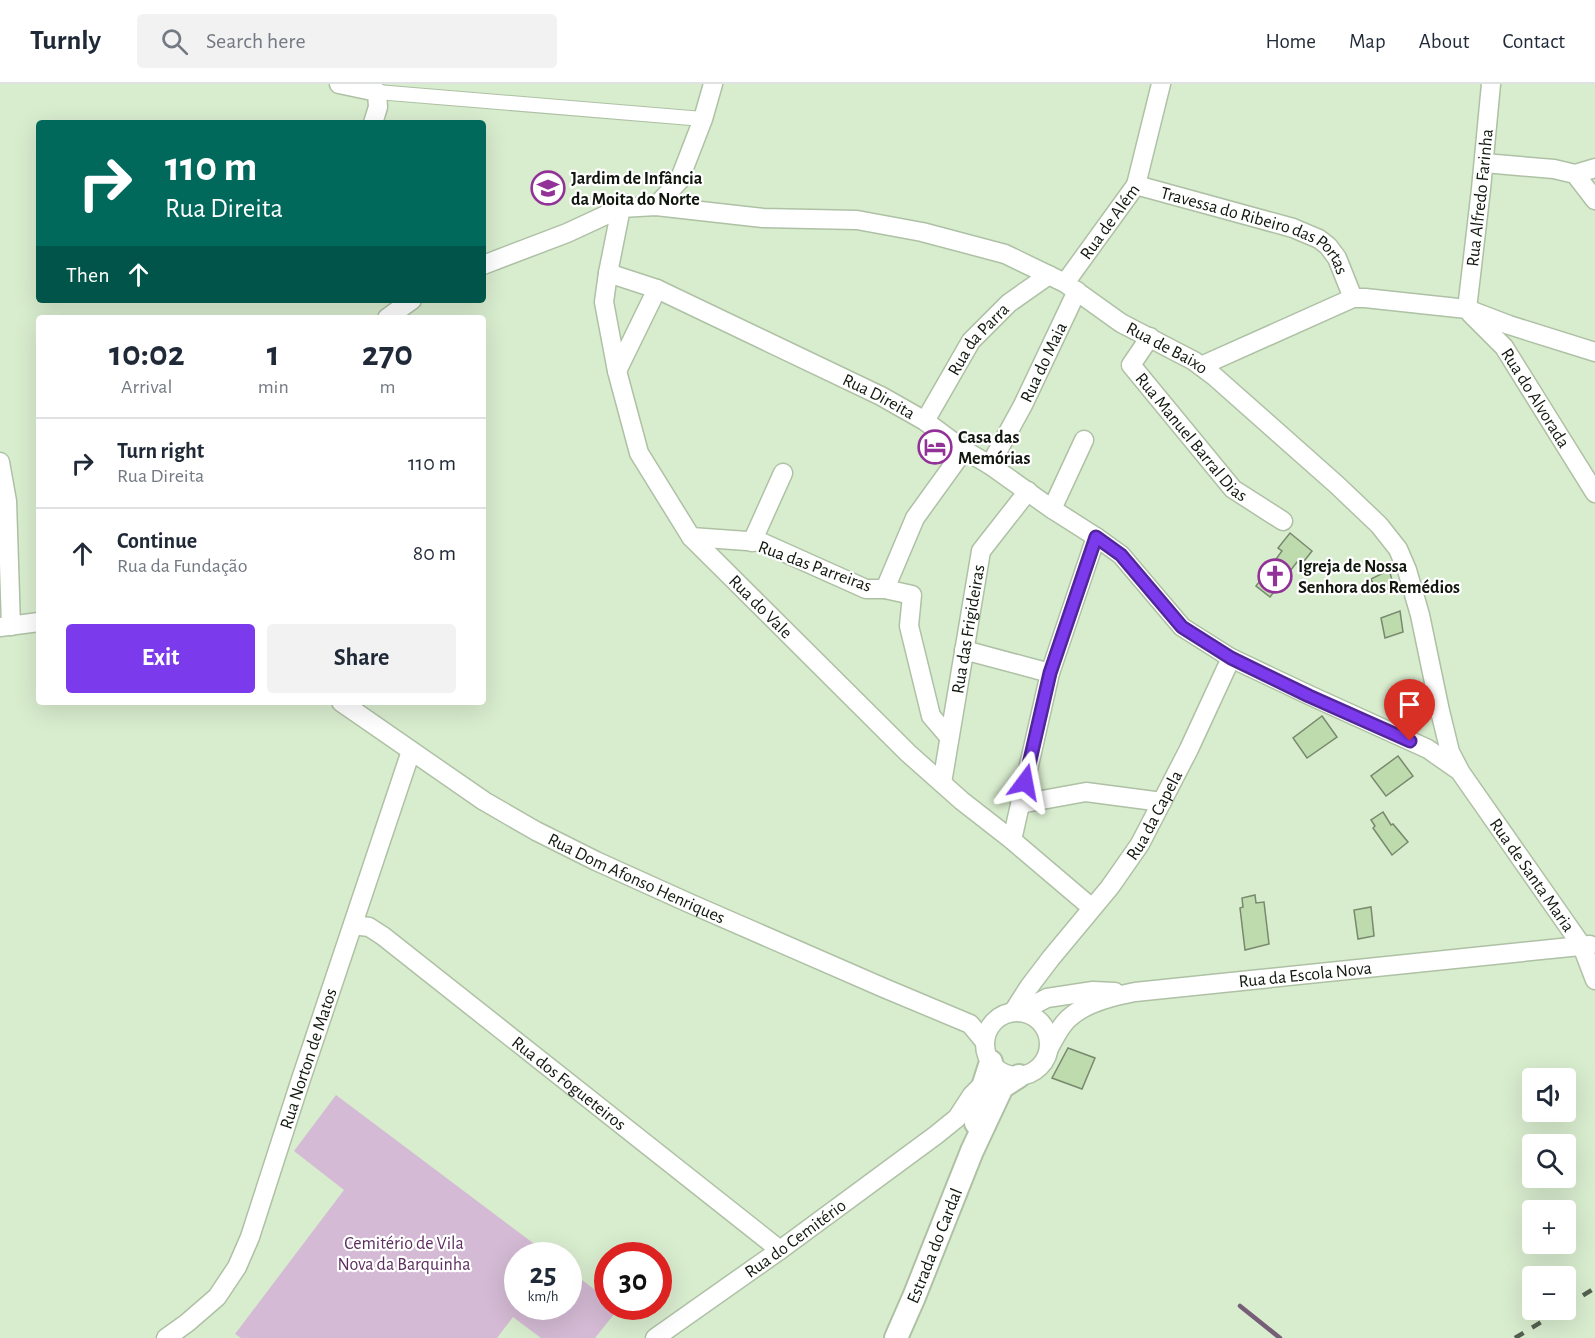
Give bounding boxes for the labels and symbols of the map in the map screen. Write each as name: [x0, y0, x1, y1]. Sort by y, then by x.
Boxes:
street label: Rua Alfredo Farinha: [1464, 128, 1497, 268]
school or university icon: Jardim de Infância da Moita do Norte: [530, 170, 566, 206]
place label: Jardim de Infância da Moita do Norte: [571, 170, 703, 209]
street label: Rua de Além: [1077, 181, 1144, 263]
street label: Travessa do Ribeiro das Portas: [1158, 184, 1351, 277]
street label: Rua da Parra: [945, 300, 1013, 379]
street label: Rua de Baixo: [1123, 319, 1211, 378]
street label: Rua do Maia: [1018, 320, 1071, 405]
street label: Rua do Alvorada: [1497, 345, 1573, 451]
street label: Rua Manuel Barral Dias: [1131, 370, 1250, 505]
street label: Rua Direita: [840, 371, 918, 423]
hotel icon: Casa das Memórias: [917, 429, 953, 465]
place label: Casa das Memórias: [958, 429, 1030, 468]
street label: Rua das Parreiras: [756, 538, 874, 596]
church icon: Igreja de Nossa Senhora dos Remédios: [1257, 558, 1293, 594]
place label: Igreja de Nossa Senhora dos Remédios: [1298, 558, 1460, 597]
street label: Rua das Frigideiras: [949, 563, 989, 695]
street label: Rua do Vale: [725, 572, 795, 642]
pin: [1384, 679, 1435, 741]
position arrow: [993, 750, 1057, 814]
street label: Rua da Capela: [1124, 768, 1186, 864]
street label: Rua de Santa Maria: [1486, 816, 1577, 936]
street label: Rua Dom Afonso Henriques: [545, 830, 727, 927]
street label: Rua da Escola Nova: [1238, 960, 1373, 991]
street label: Rua Norton de Matos: [277, 986, 341, 1131]
street label: Rua dos Fogueteiros: [508, 1034, 629, 1134]
street label: Estrada do Cardal: [904, 1186, 966, 1306]
street label: Rua do Cemitério: [742, 1196, 850, 1282]
park label: Cemitério de Vila Nova da Barquinha: [337, 1235, 471, 1274]
speed limit sign: 30: [594, 1242, 672, 1320]

